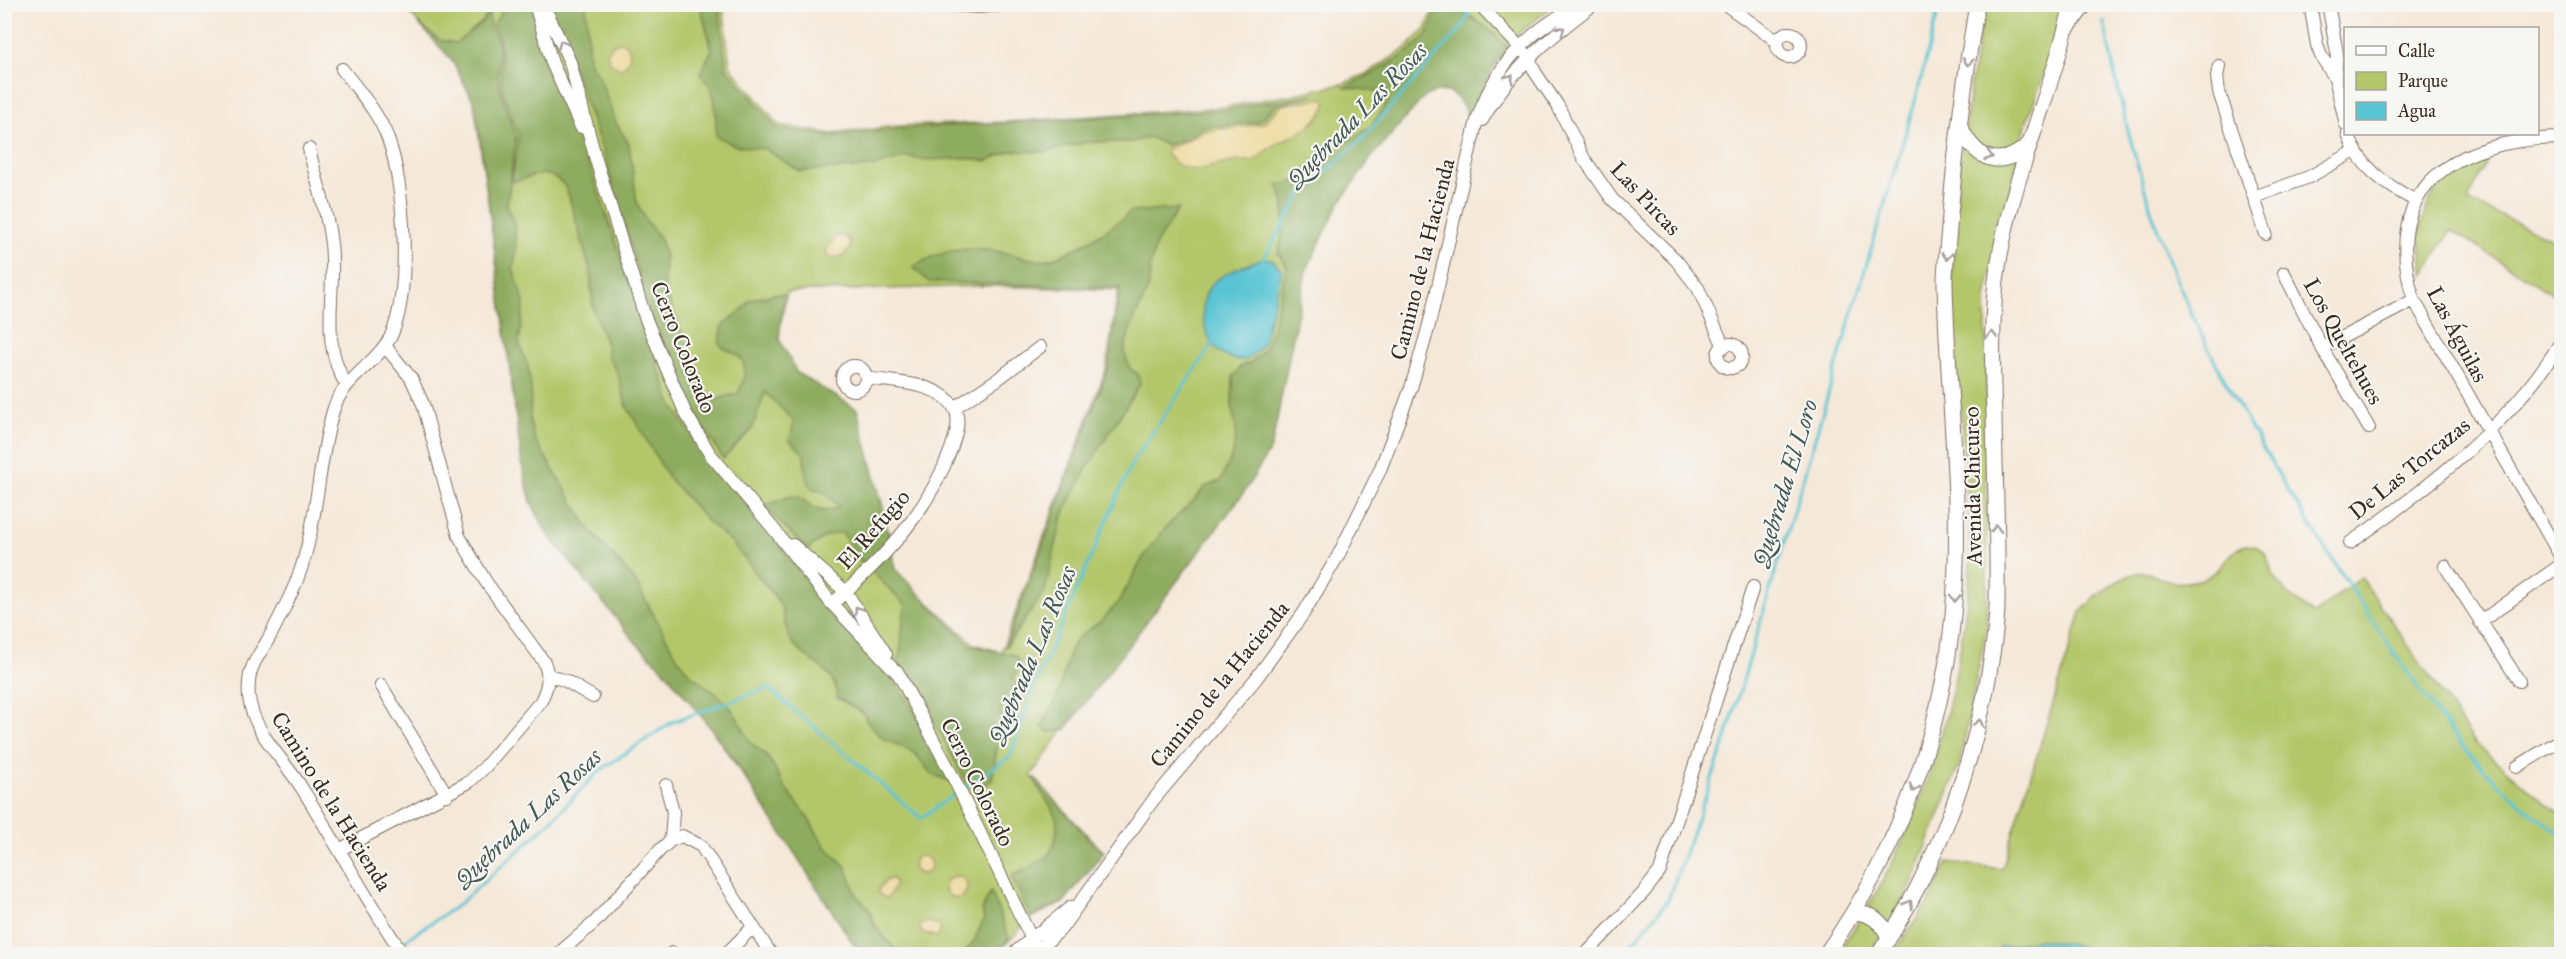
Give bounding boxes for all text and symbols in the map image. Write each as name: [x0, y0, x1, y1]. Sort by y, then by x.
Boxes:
one-way arrow: [1554, 26, 1565, 37]
legend: [2344, 27, 2539, 135]
water label: Quebrada Las Rosas: [1279, 35, 1435, 195]
one-way arrow: [557, 40, 569, 51]
text: Calle: [2398, 40, 2435, 62]
one-way arrow: [1962, 58, 1975, 67]
text: Parque: [2398, 70, 2448, 93]
one-way arrow: [1503, 74, 1514, 85]
text: Agua: [2397, 100, 2436, 123]
one-way arrow: [1983, 149, 1994, 162]
street label: Camino de la Hacienda: [1384, 155, 1461, 363]
street label: Las Pircas: [1604, 156, 1687, 241]
one-way arrow: [1941, 252, 1954, 261]
street label: Los Queltehues: [2298, 273, 2389, 409]
street label: Cerro Colorado: [645, 277, 722, 417]
street label: Las Águilas: [2421, 282, 2494, 387]
one-way arrow: [1986, 330, 1998, 339]
water label: Quebrada El Loro: [1745, 396, 1825, 571]
street label: Avenida Chicureo: [1958, 406, 1987, 567]
street label: De Las Torcazas: [2343, 411, 2475, 526]
street label: El Refugio: [831, 484, 916, 575]
one-way arrow: [1990, 525, 2002, 534]
water label: Quebrada Las Rosas: [981, 560, 1083, 749]
one-way arrow: [1948, 593, 1961, 602]
street label: Camino de la Hacienda: [1144, 595, 1295, 773]
one-way arrow: [853, 606, 865, 616]
street label: Camino de la Hacienda: [265, 707, 398, 897]
street label: Cerro Colorado: [935, 714, 1020, 851]
one-way arrow: [1971, 718, 1984, 728]
water label: Quebrada Las Rosas: [447, 741, 609, 895]
one-way arrow: [1908, 782, 1921, 793]
one-way arrow: [1902, 900, 1913, 911]

